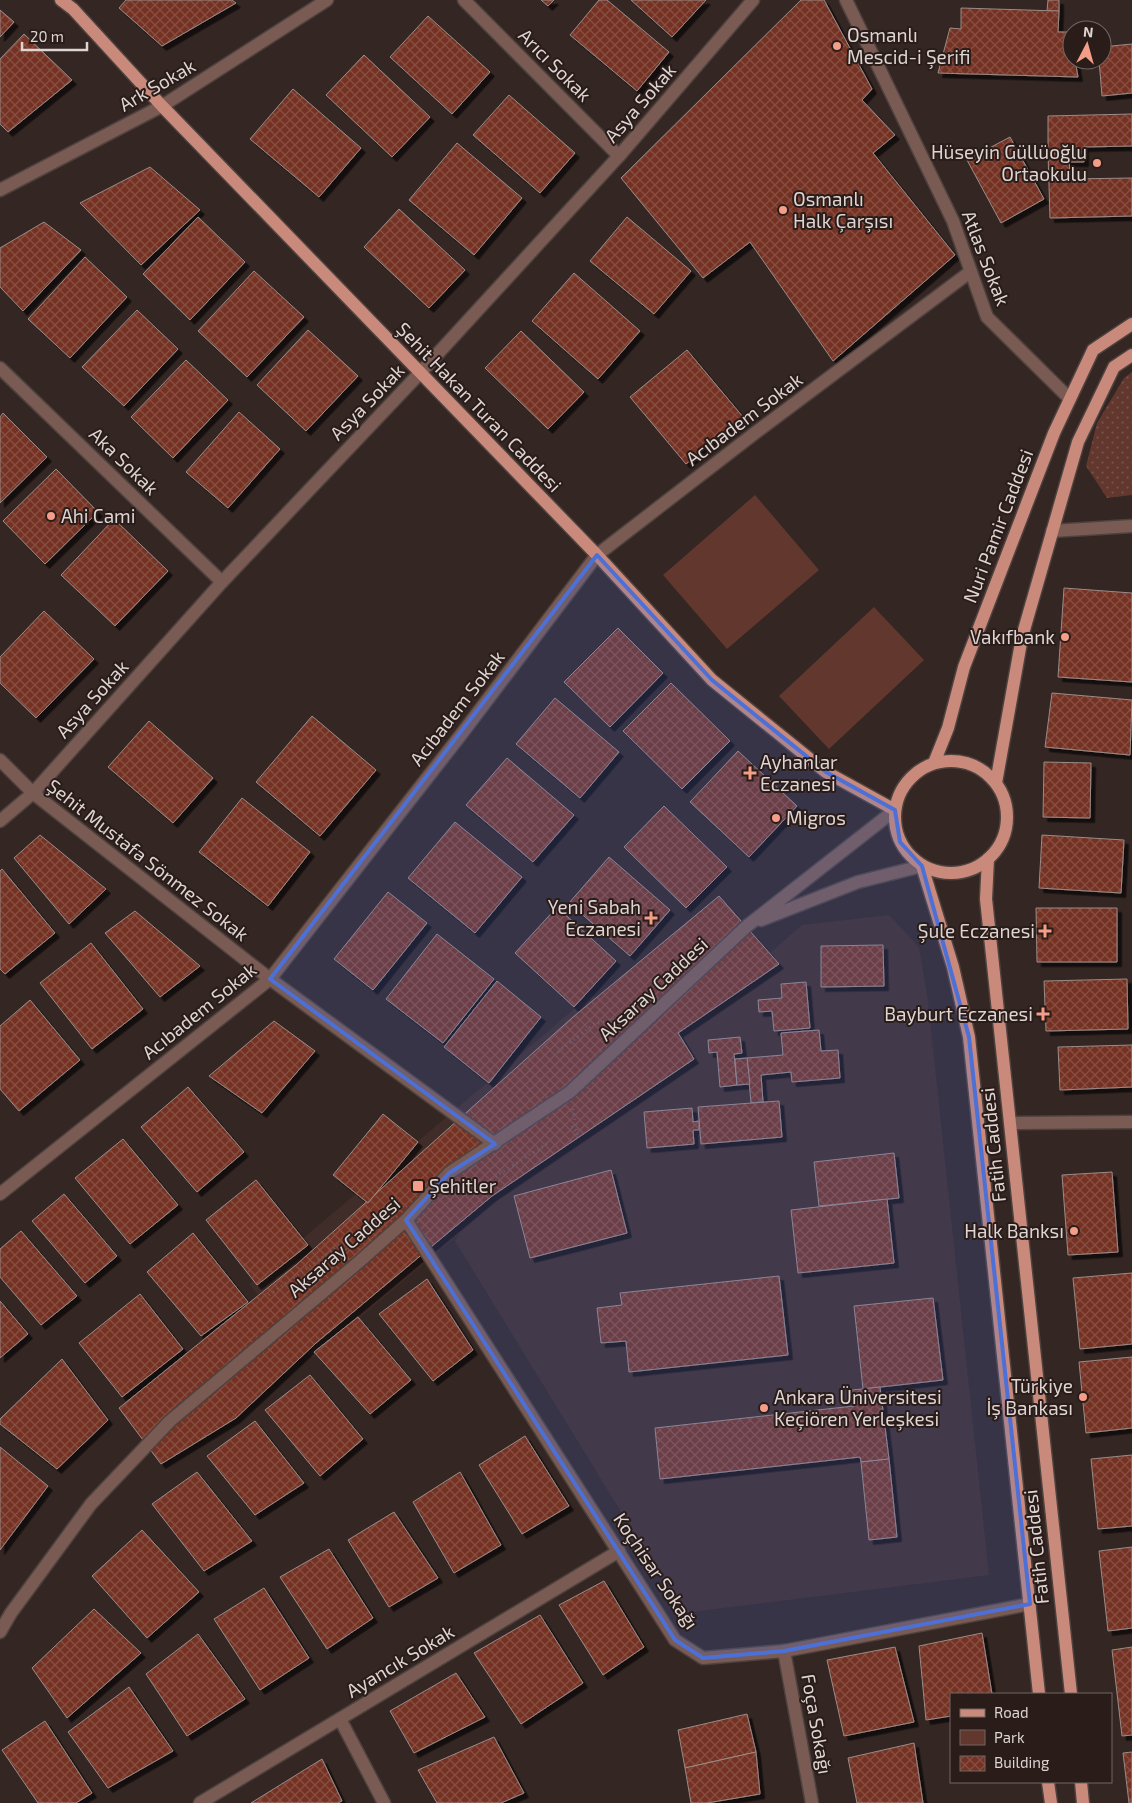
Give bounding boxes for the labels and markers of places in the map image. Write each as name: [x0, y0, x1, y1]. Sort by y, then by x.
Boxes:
place label: Osmanlı Mescid-i Şerifi: [847, 23, 971, 69]
marker: Osmanlı Mescid-i Şerifi: [831, 40, 843, 52]
place label: Hüseyin Güllüoğlu Ortaokulu: [931, 140, 1087, 185]
marker: Hüseyin Güllüoğlu Ortaokulu: [1091, 157, 1103, 169]
place label: Osmanlı Halk Çarşısı: [793, 187, 893, 233]
marker: Osmanlı Halk Çarşısı: [777, 204, 789, 216]
place label: Ahi Cami: [61, 504, 135, 527]
marker: Ahi Cami: [45, 510, 57, 522]
place label: Vakıfbank: [970, 625, 1055, 648]
marker: Vakıfbank: [1059, 631, 1071, 643]
place label: Ayhanlar Eczanesi: [760, 750, 838, 795]
marker: Ayhanlar Eczanesi: [744, 767, 756, 779]
place label: Migros: [786, 806, 846, 829]
marker: Migros: [770, 812, 782, 824]
place label: Yeni Sabah Eczanesi: [548, 895, 641, 940]
marker: Yeni Sabah Eczanesi: [645, 912, 657, 924]
place label: Şule Eczanesi: [918, 919, 1035, 943]
marker: Şule Eczanesi: [1039, 925, 1051, 937]
place label: Bayburt Eczanesi: [884, 1002, 1033, 1025]
marker: Bayburt Eczanesi: [1037, 1008, 1049, 1020]
place label: Şehitler: [429, 1174, 497, 1198]
marker: Şehitler: [411, 1179, 425, 1193]
place label: Halk Banksı: [964, 1219, 1064, 1242]
marker: Halk Banksı: [1068, 1225, 1080, 1237]
place label: Türkiye İş Bankası: [986, 1374, 1073, 1420]
place label: Ankara Üniversitesi Keçiören Yerleşkesi: [774, 1385, 942, 1431]
marker: Türkiye İş Bankası: [1077, 1391, 1089, 1403]
marker: Ankara Üniversitesi Keçiören Yerleşkesi: [758, 1402, 770, 1414]

